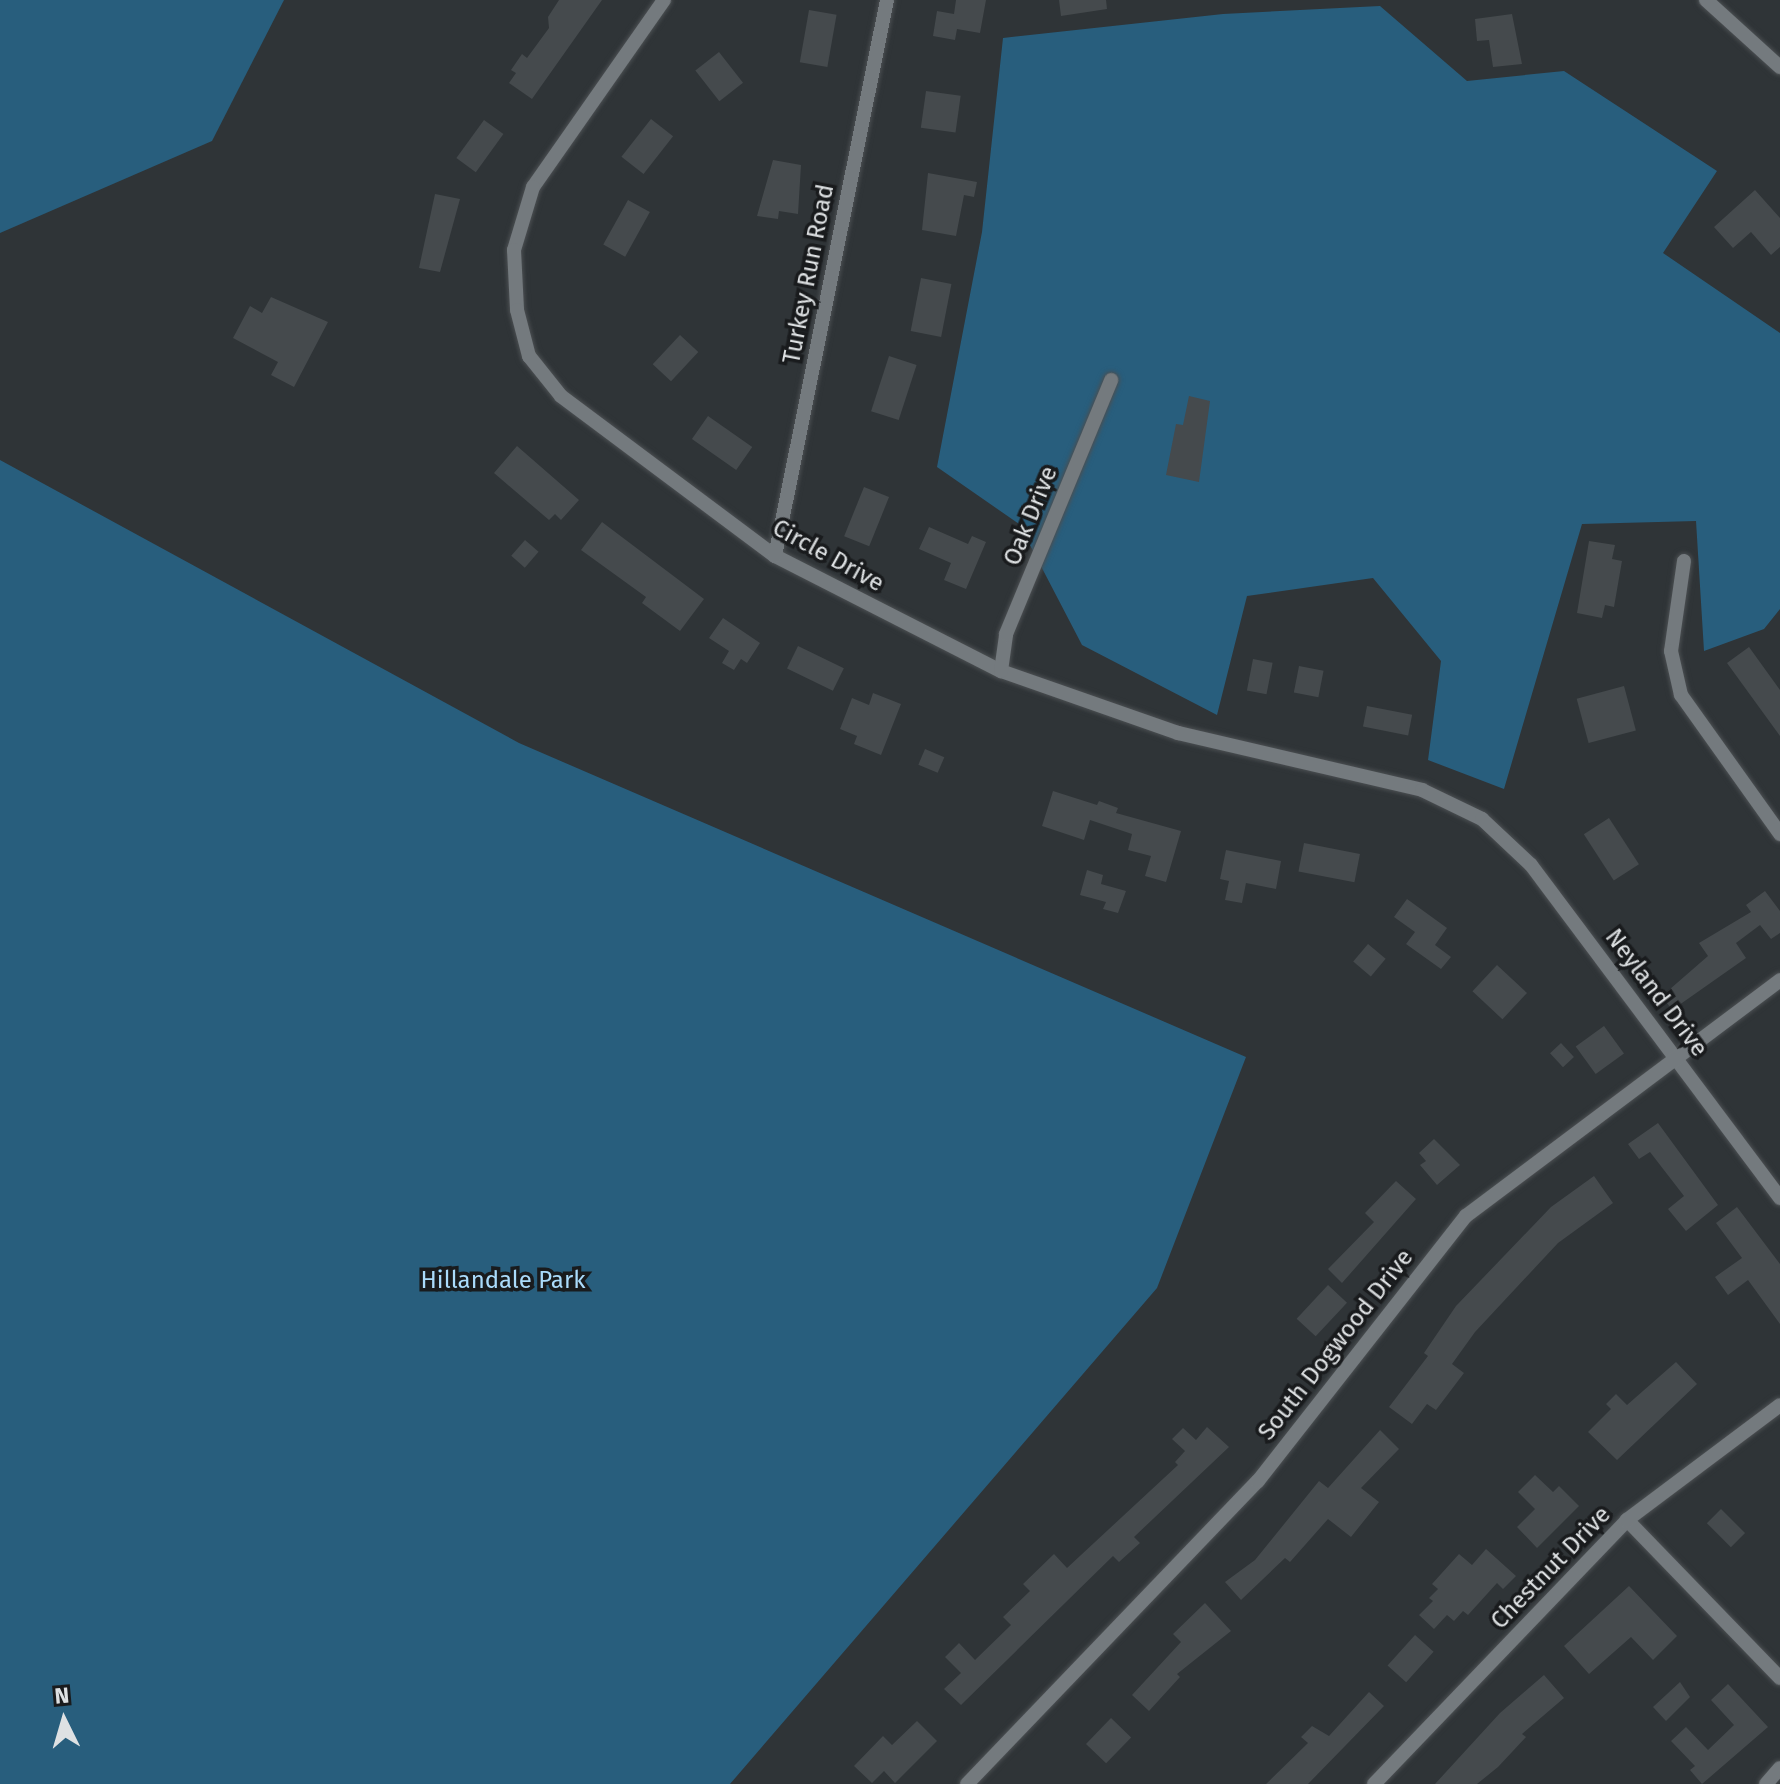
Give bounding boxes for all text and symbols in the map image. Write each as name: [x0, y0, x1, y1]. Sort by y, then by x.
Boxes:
street label: Turkey Run Road: [777, 182, 841, 366]
street label: Oak Drive: [998, 462, 1064, 570]
street label: Circle Drive: [767, 514, 889, 598]
street label: Neyland Drive: [1599, 924, 1713, 1062]
street label: South Dogwood Drive: [1253, 1244, 1419, 1446]
park label: Hillandale Park: [421, 1267, 585, 1295]
street label: Chestnut Drive: [1485, 1501, 1617, 1635]
north arrow: [24, 1680, 104, 1760]
text: N: [53, 1682, 70, 1710]

